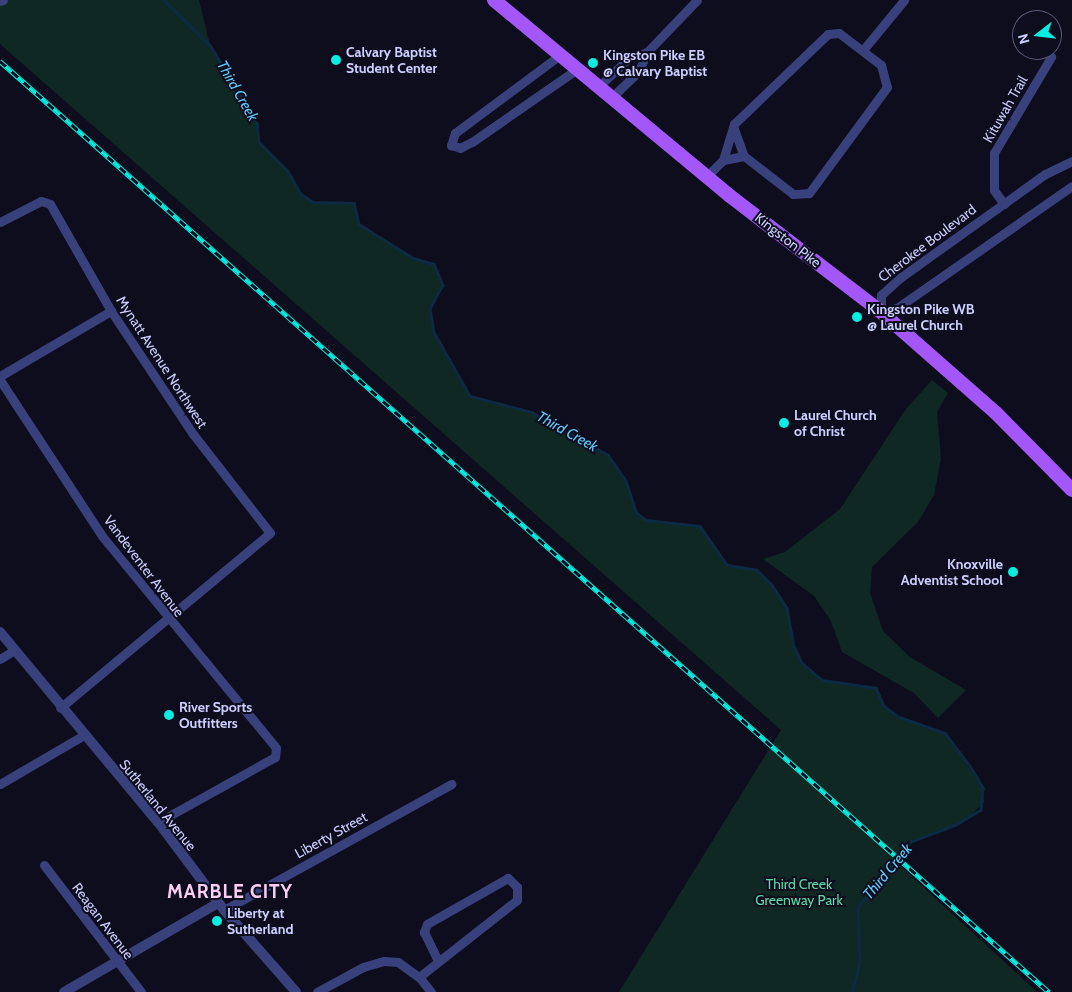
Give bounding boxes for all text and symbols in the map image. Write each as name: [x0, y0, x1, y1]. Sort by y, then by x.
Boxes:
north arrow: [1012, 10, 1062, 60]
text: N: [1014, 32, 1034, 46]
place label: Calvary Baptist Student Center: [346, 44, 437, 76]
place label: Kingston Pike EB @ Calvary Baptist: [603, 47, 707, 80]
marker: Calvary Baptist Student Center: [330, 54, 342, 66]
water label: Third Creek: [212, 57, 262, 125]
marker: Kingston Pike EB @ Calvary Baptist: [587, 57, 599, 69]
street label: Kituwah Trail: [979, 73, 1031, 145]
street label: Cherokee Boulevard: [875, 201, 979, 285]
street label: Kingston Pike: [752, 209, 824, 271]
street label: Mynatt Avenue Northwest: [113, 293, 211, 431]
place label: Kingston Pike WB @ Laurel Church: [867, 301, 975, 334]
marker: Kingston Pike WB @ Laurel Church: [851, 311, 863, 323]
place label: Laurel Church of Christ: [794, 407, 877, 440]
water label: Third Creek: [533, 408, 601, 456]
marker: Laurel Church of Christ: [778, 417, 790, 429]
street label: Vandeventer Avenue: [100, 512, 188, 620]
place label: Knoxville Adventist School: [901, 556, 1003, 588]
marker: Knoxville Adventist School: [1007, 566, 1019, 578]
place label: River Sports Outfitters: [179, 699, 252, 732]
marker: River Sports Outfitters: [163, 709, 175, 721]
street label: Sutherland Avenue: [116, 756, 200, 854]
street label: Liberty Street: [292, 808, 370, 862]
water label: Third Creek: [860, 841, 916, 903]
park label: Third Creek Greenway Park: [755, 876, 843, 909]
street label: Reagan Avenue: [69, 880, 137, 962]
district label: MARBLE CITY: [166, 881, 294, 903]
place label: Liberty at Sutherland: [227, 905, 293, 938]
marker: Liberty at Sutherland: [211, 915, 223, 927]

